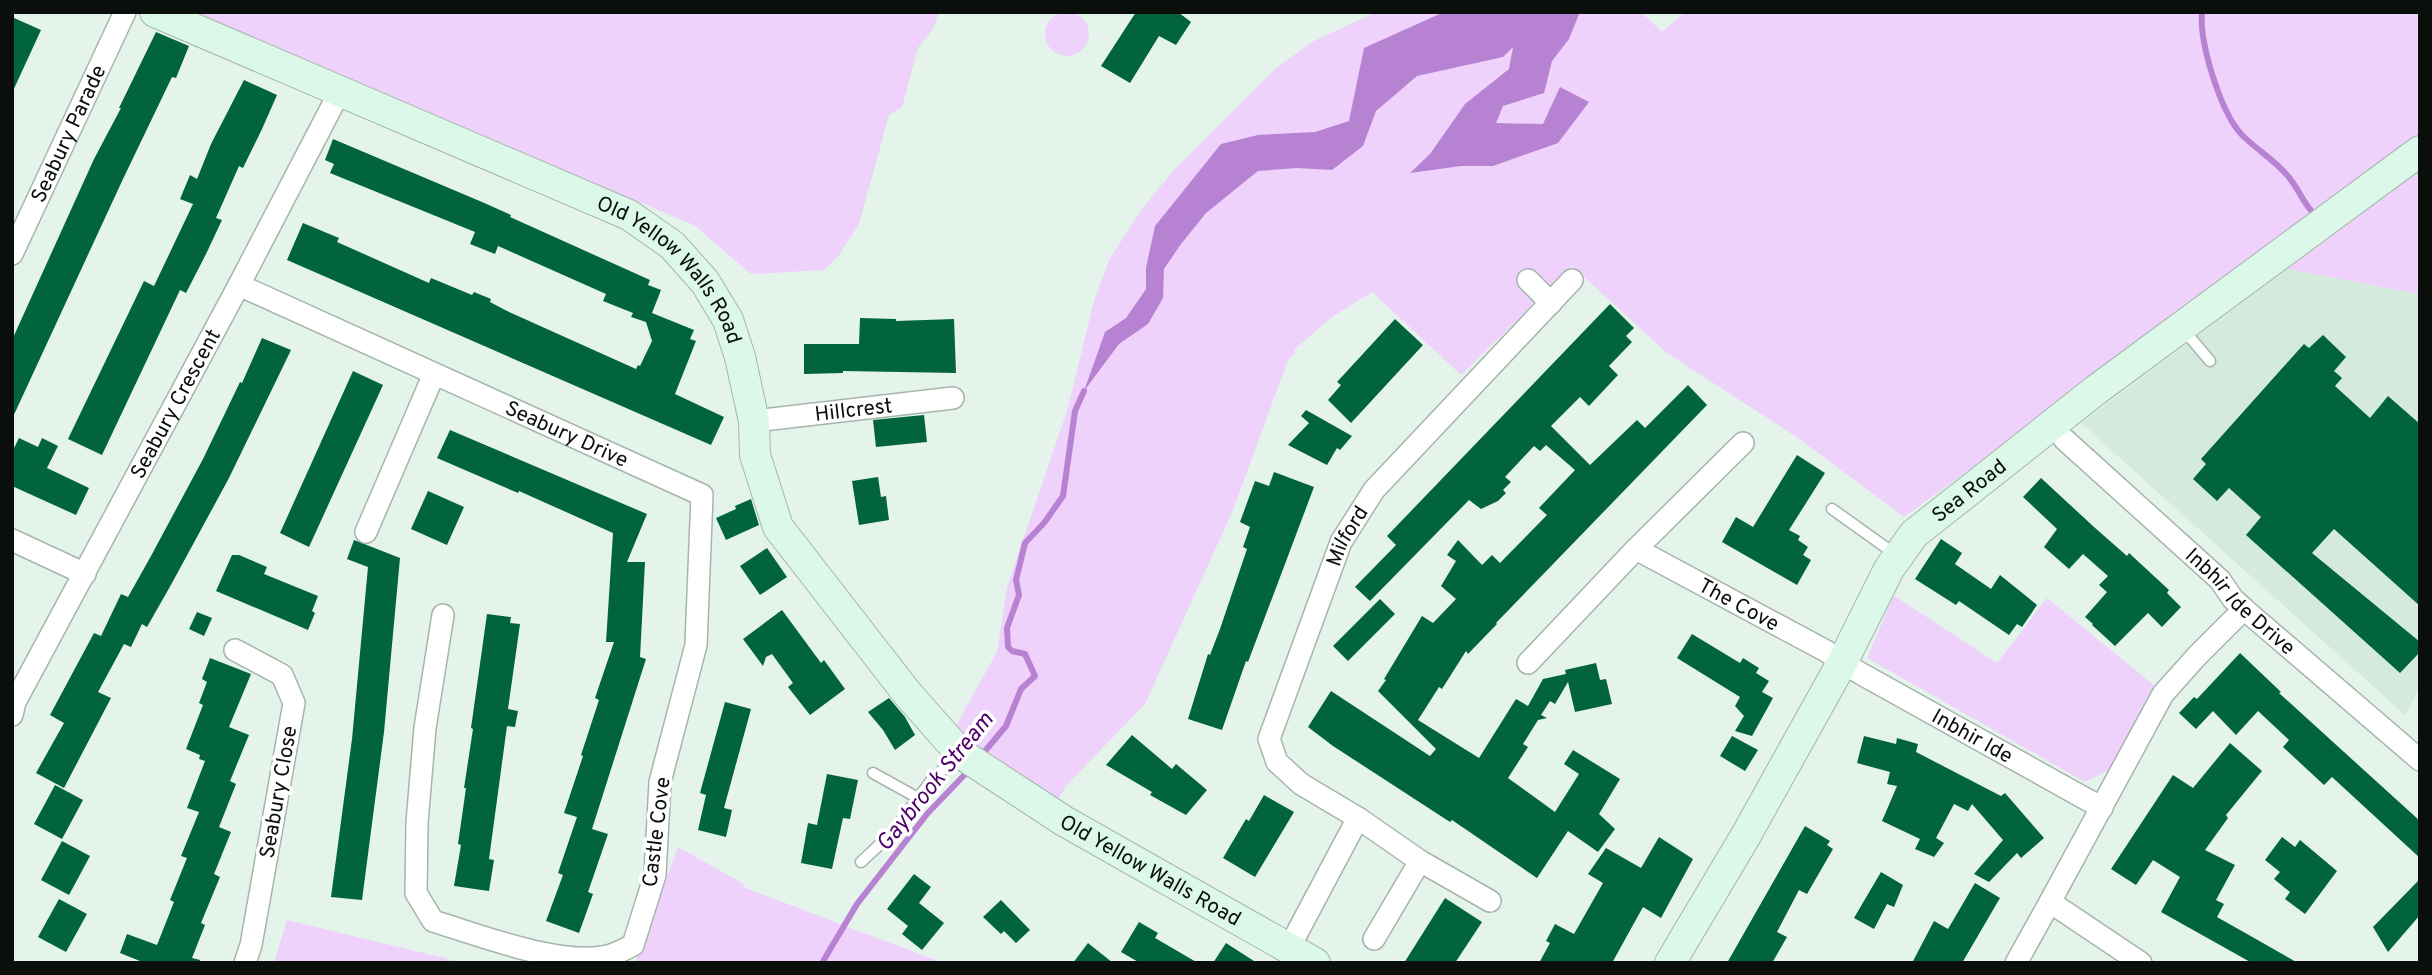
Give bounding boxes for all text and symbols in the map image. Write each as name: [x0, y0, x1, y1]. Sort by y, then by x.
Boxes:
street label: Seabury Parade: [26, 61, 113, 207]
street label: Old Yellow Walls Road: [592, 191, 747, 348]
street label: Seabury Crescent: [125, 325, 228, 484]
street label: Hillcrest: [813, 393, 894, 429]
street label: Seabury Drive: [500, 395, 632, 475]
street label: Sea Road: [1927, 454, 2013, 530]
street label: Milford: [1321, 501, 1375, 570]
street label: Inbhir Ide Drive: [2179, 543, 2300, 662]
street label: The Cove: [1693, 573, 1784, 638]
street label: Inbhir Ide: [1926, 704, 2017, 771]
water label: Gaybrook Stream: [871, 707, 1001, 858]
street label: Seabury Close: [255, 724, 304, 861]
street label: Castle Cove: [637, 776, 678, 889]
street label: Old Yellow Walls Road: [1054, 809, 1245, 933]

